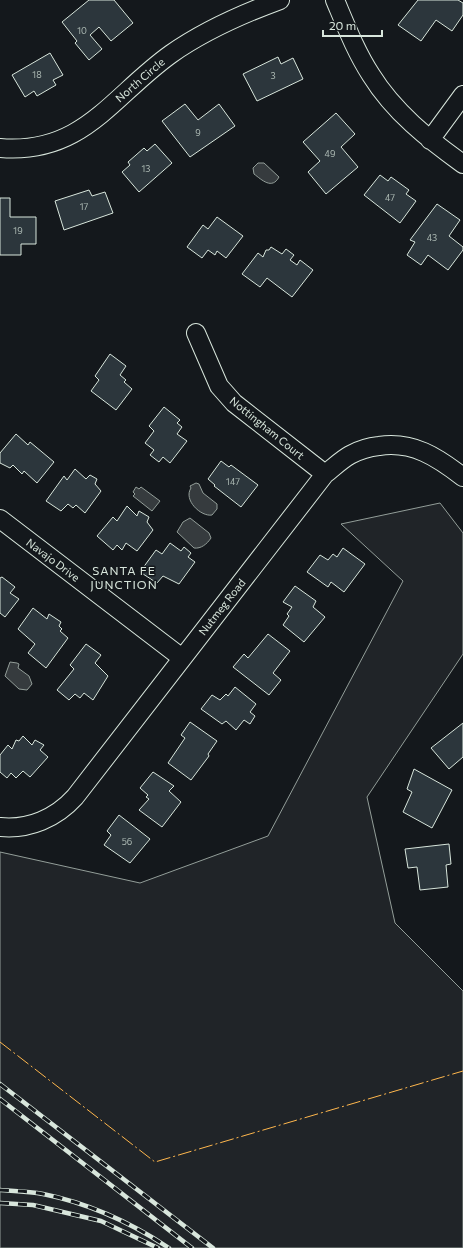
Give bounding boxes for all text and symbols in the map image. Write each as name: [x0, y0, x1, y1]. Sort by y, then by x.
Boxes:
scale bar: [323, 12, 382, 38]
text: 20 m: [329, 18, 356, 32]
house number: 10: [77, 25, 87, 36]
street label: North Circle: [112, 55, 167, 104]
house number: 18: [32, 69, 42, 80]
house number: 3: [270, 70, 276, 81]
house number: 9: [195, 127, 201, 138]
house number: 49: [325, 148, 335, 159]
house number: 13: [142, 163, 150, 174]
house number: 47: [385, 192, 395, 203]
house number: 17: [80, 201, 89, 212]
house number: 19: [13, 225, 23, 236]
house number: 43: [427, 232, 437, 243]
street label: Nottingham Court: [228, 394, 307, 462]
house number: 147: [226, 476, 240, 487]
street label: Navajo Drive: [24, 535, 83, 584]
district label: SANTA FE JUNCTION: [90, 563, 158, 592]
street label: Nutmeg Road: [196, 576, 248, 638]
house number: 56: [122, 836, 132, 847]

